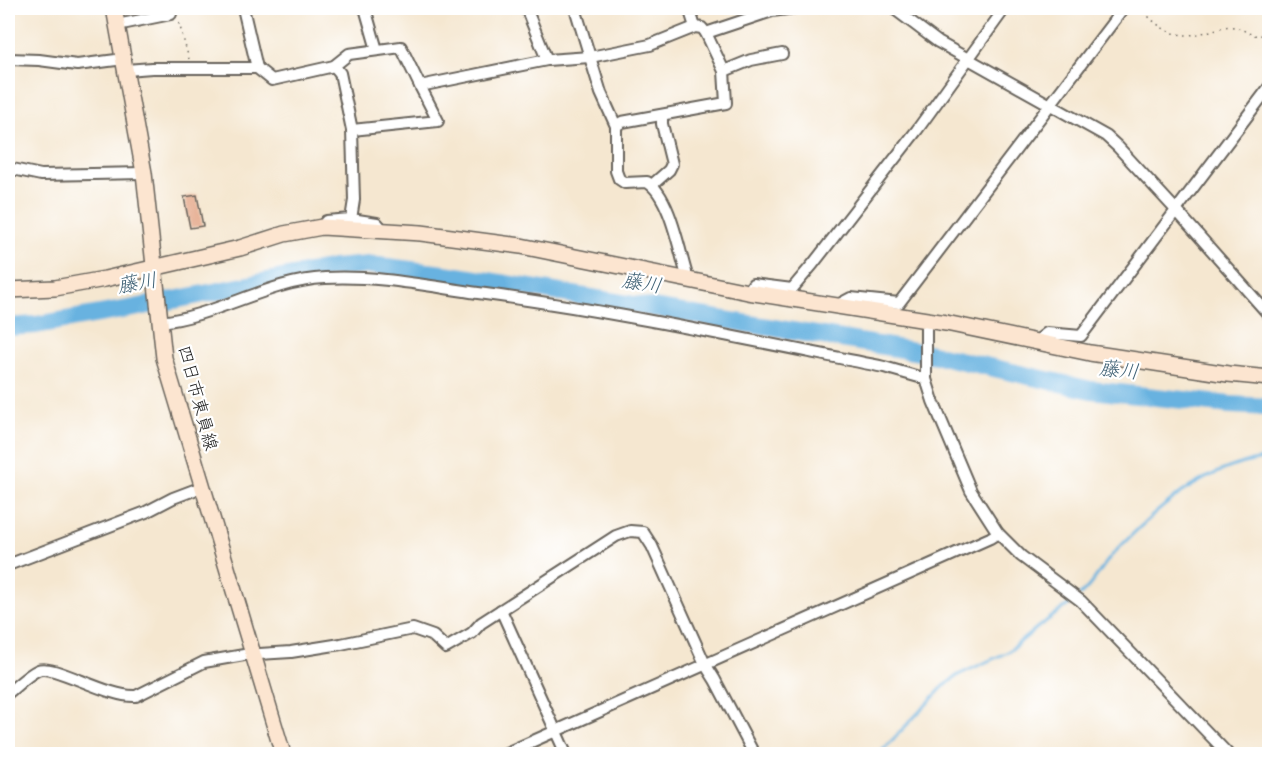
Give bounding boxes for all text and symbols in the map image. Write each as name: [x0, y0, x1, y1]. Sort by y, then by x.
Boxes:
water label: 藤川: [114, 262, 160, 304]
water label: 藤川: [620, 263, 664, 303]
street label: 四日市東員線: [169, 342, 227, 454]
water label: 藤川: [1097, 351, 1141, 389]

